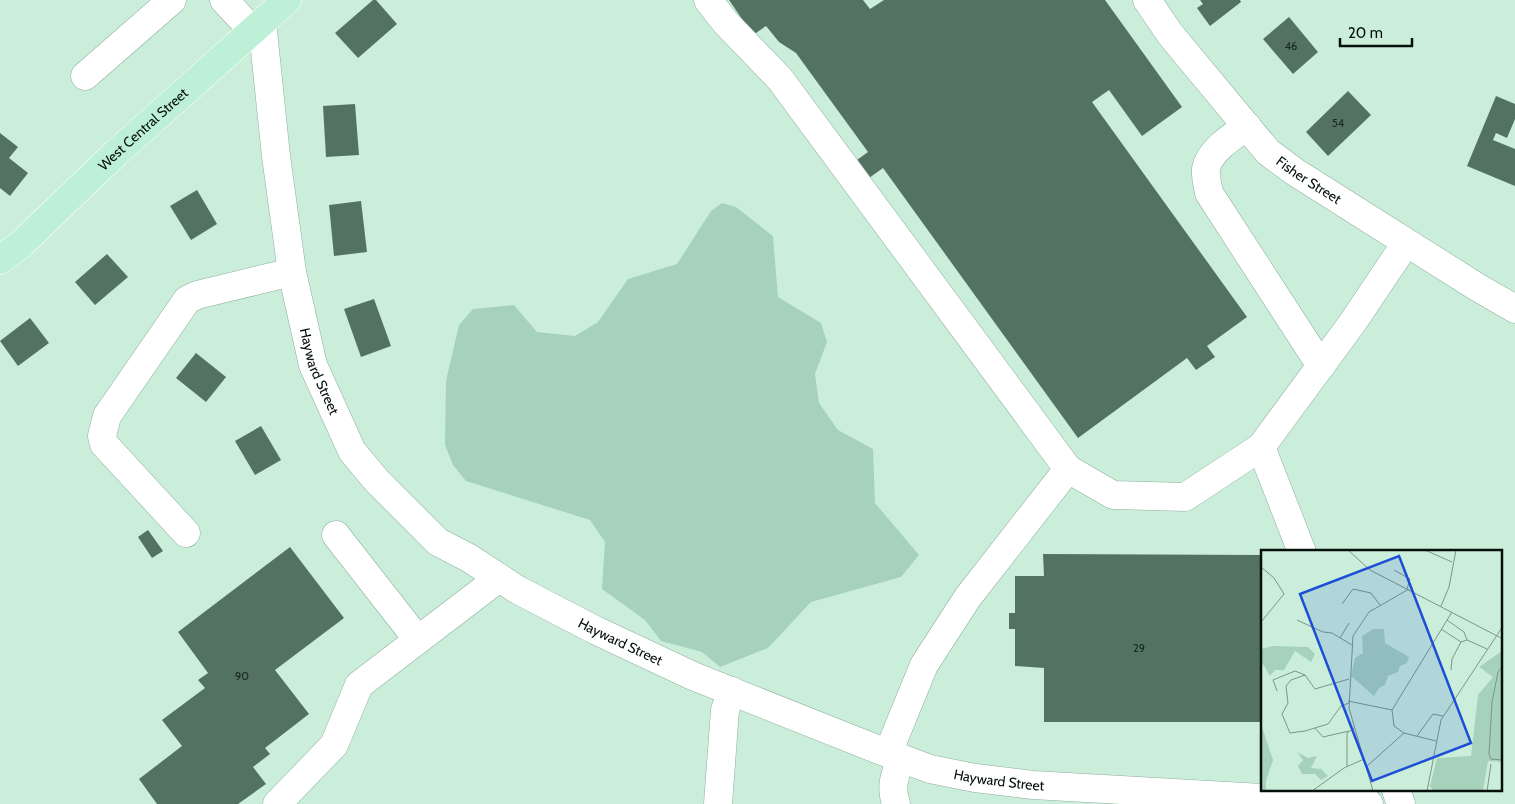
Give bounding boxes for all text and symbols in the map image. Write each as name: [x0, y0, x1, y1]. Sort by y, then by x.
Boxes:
scale bar: [1340, 15, 1412, 47]
text: 20 m: [1348, 24, 1383, 42]
house number: 46: [1285, 39, 1297, 53]
street label: West Central Street: [94, 84, 192, 174]
house number: 54: [1332, 116, 1345, 130]
street label: Fisher Street: [1273, 152, 1345, 208]
street label: Hayward Street: [296, 326, 343, 418]
inset map: [1261, 550, 1502, 792]
street label: Hayward Street: [575, 614, 666, 670]
house number: 29: [1133, 641, 1145, 655]
house number: 90: [235, 669, 249, 683]
street label: Hayward Street: [952, 765, 1045, 795]

